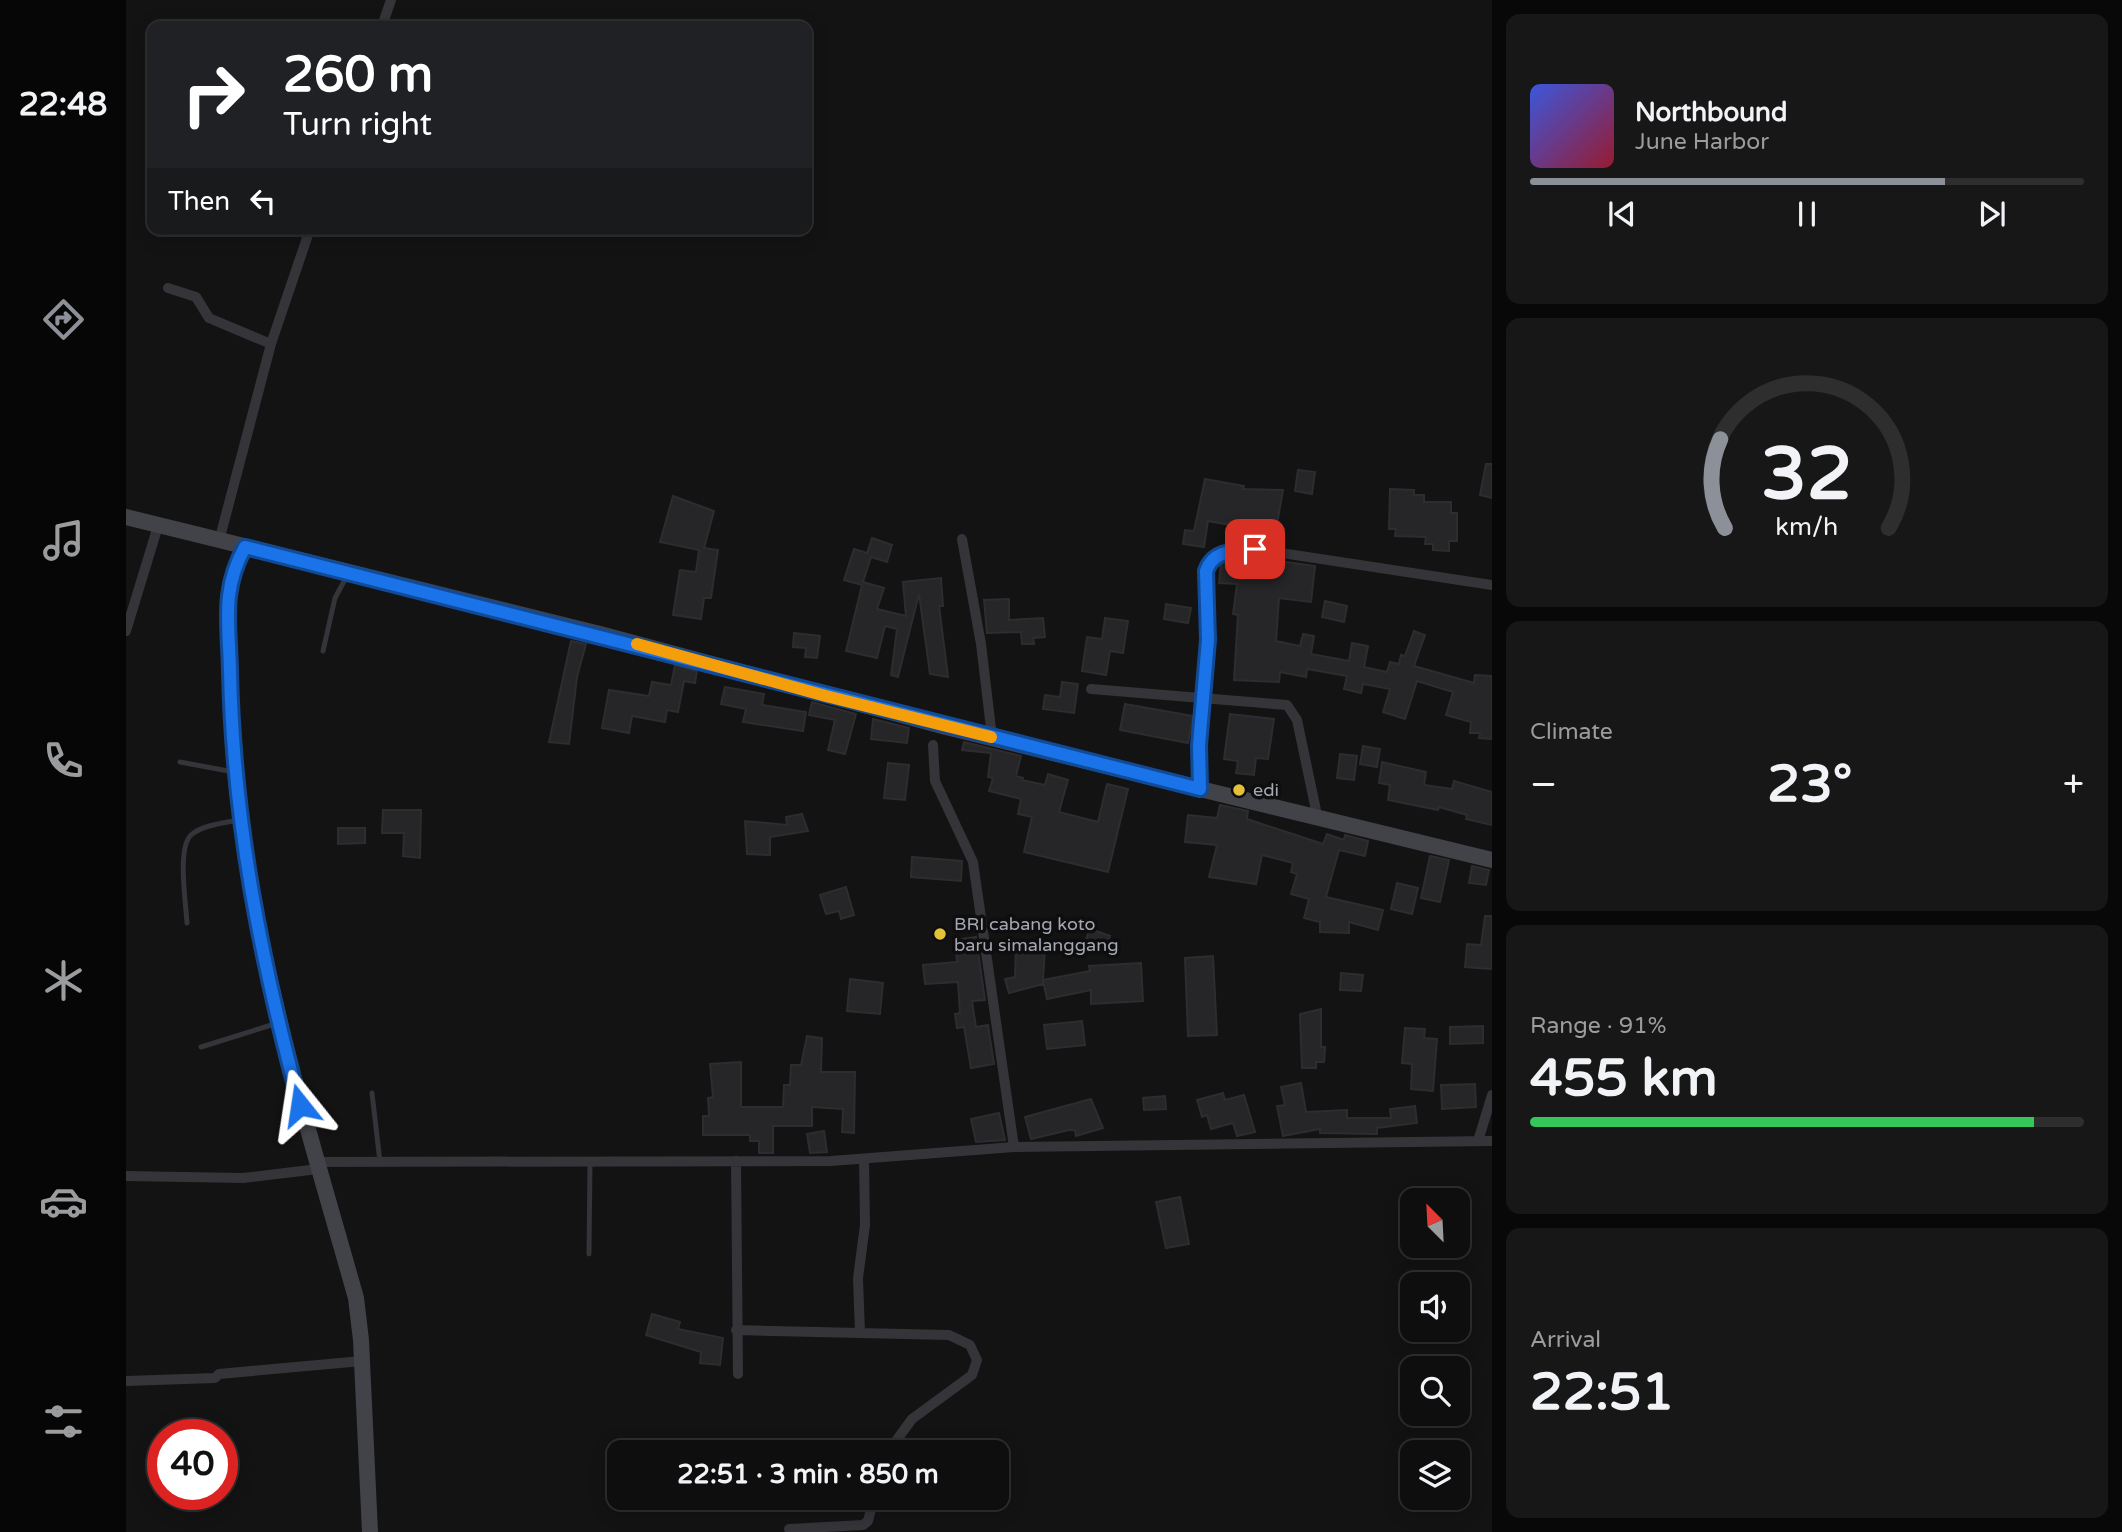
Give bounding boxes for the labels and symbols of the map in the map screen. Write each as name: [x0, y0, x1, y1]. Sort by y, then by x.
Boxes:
pin: [1225, 519, 1285, 579]
place label: edi: [1253, 779, 1279, 801]
marker: edi: [1231, 782, 1247, 798]
place label: BRI cabang koto baru simalanggang: [954, 913, 1118, 956]
marker: BRI cabang koto baru simalanggang: [932, 926, 948, 942]
position arrow: [263, 1068, 337, 1142]
north arrow: [1400, 1188, 1470, 1258]
speed limit sign: 40: [147, 1419, 238, 1510]

